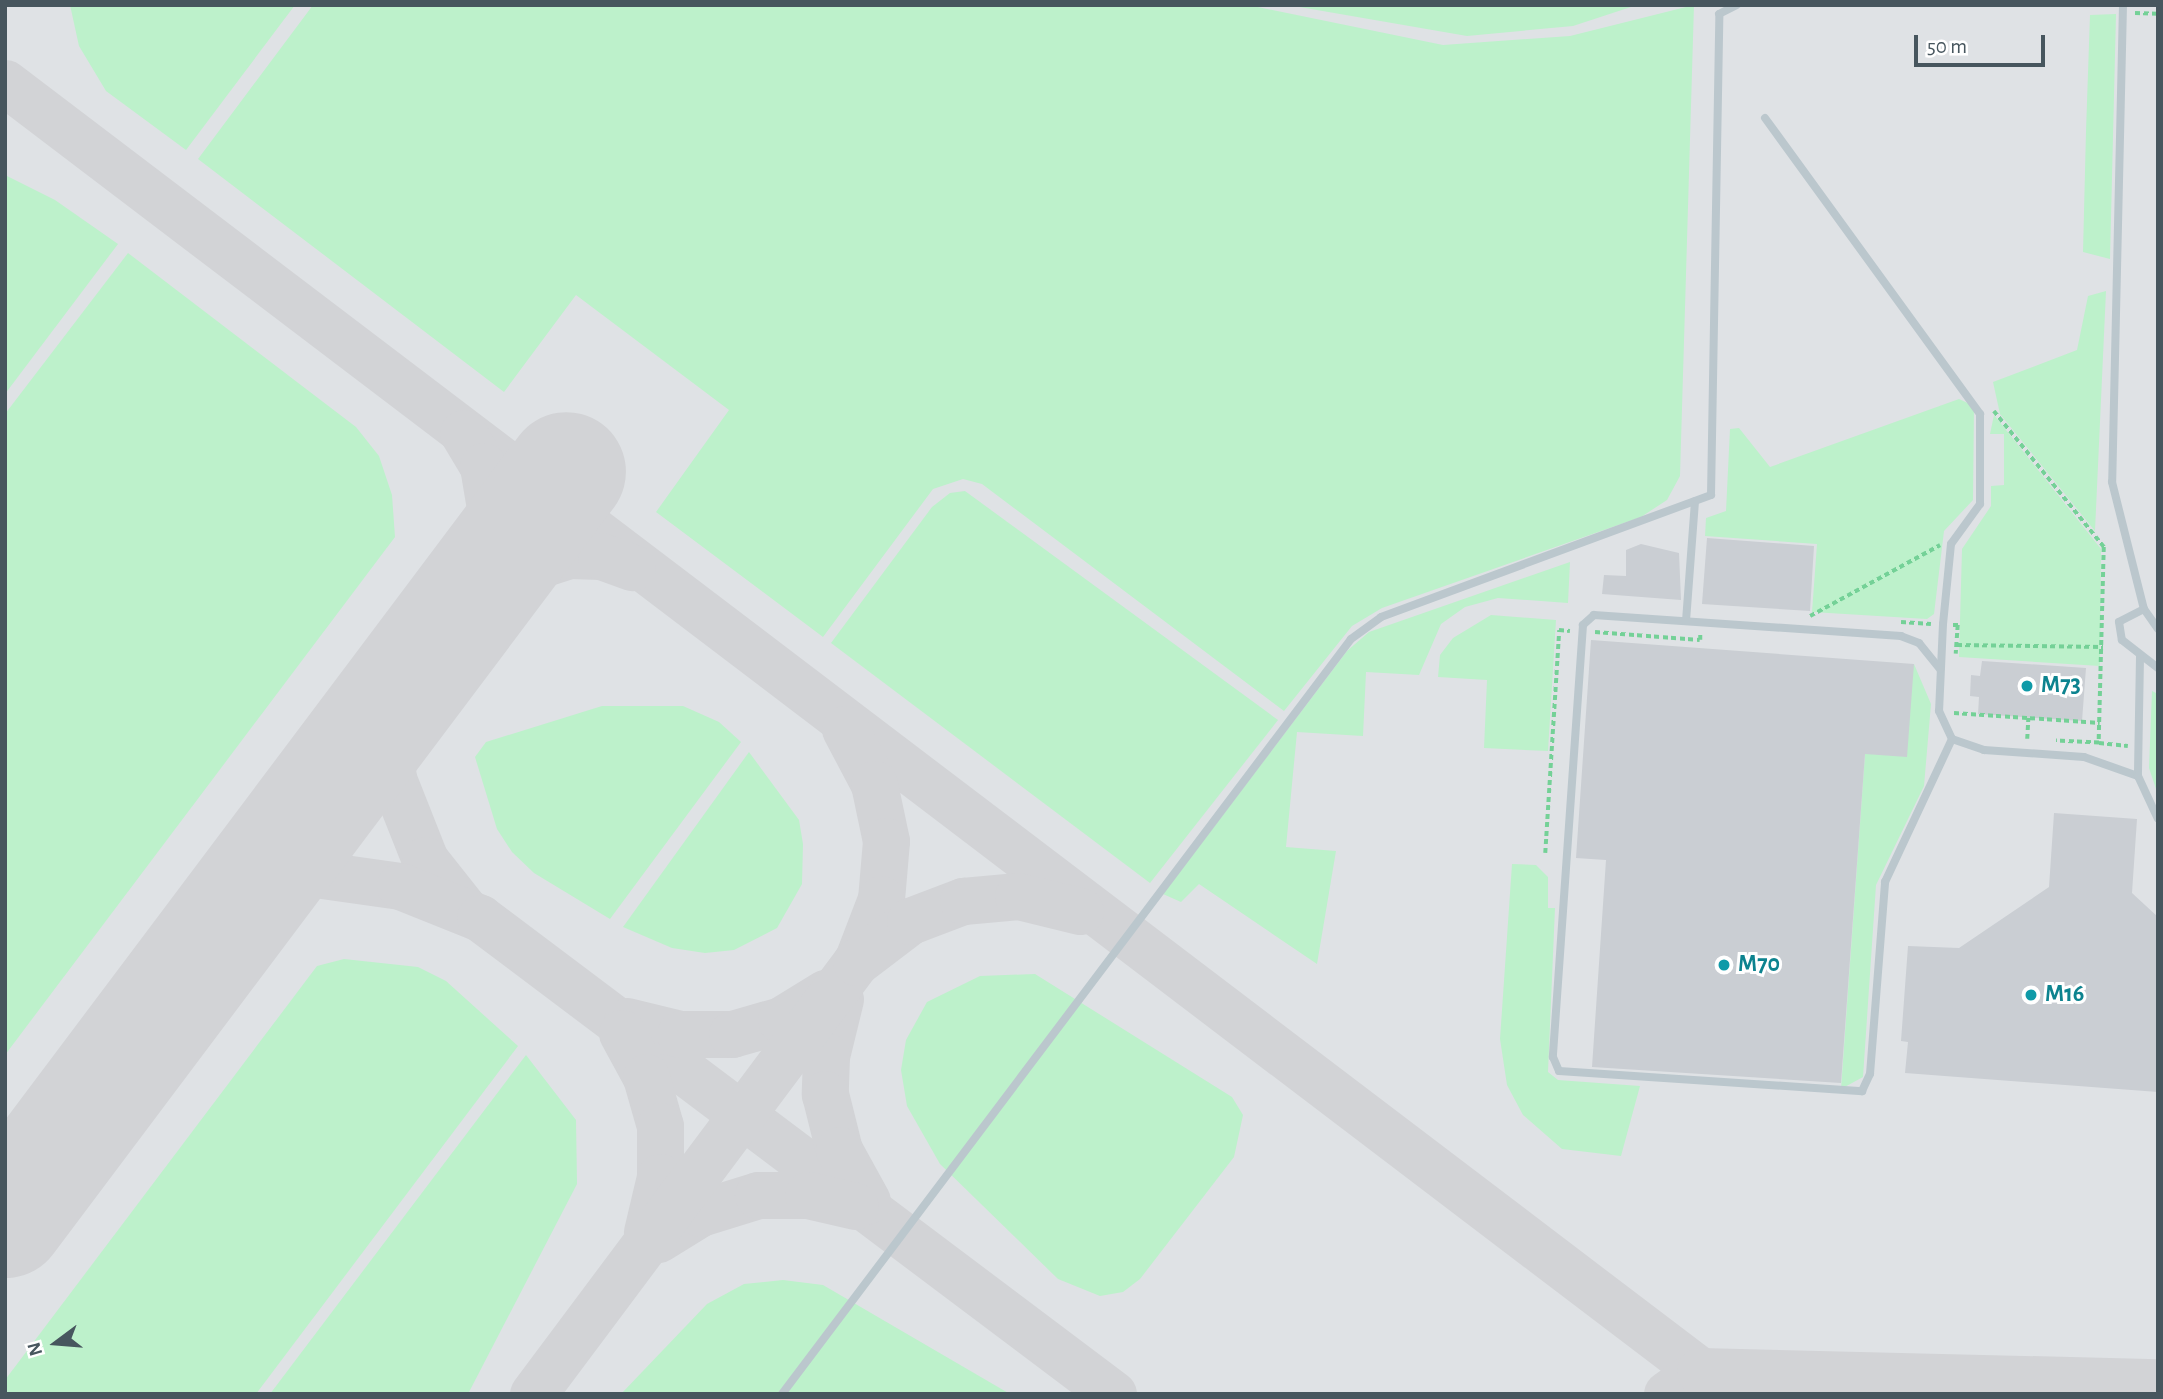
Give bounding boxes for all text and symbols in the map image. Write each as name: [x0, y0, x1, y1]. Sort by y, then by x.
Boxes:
scale bar: [1918, 21, 2049, 65]
text: 50 m: [1927, 36, 1967, 57]
place label: M73: [2041, 672, 2081, 700]
marker: M73: [2019, 678, 2035, 694]
place label: M70: [1738, 951, 1780, 979]
marker: M70: [1716, 957, 1732, 973]
place label: M16: [2045, 981, 2084, 1009]
marker: M16: [2023, 987, 2039, 1003]
north arrow: [21, 1308, 91, 1378]
text: N: [24, 1340, 46, 1358]

